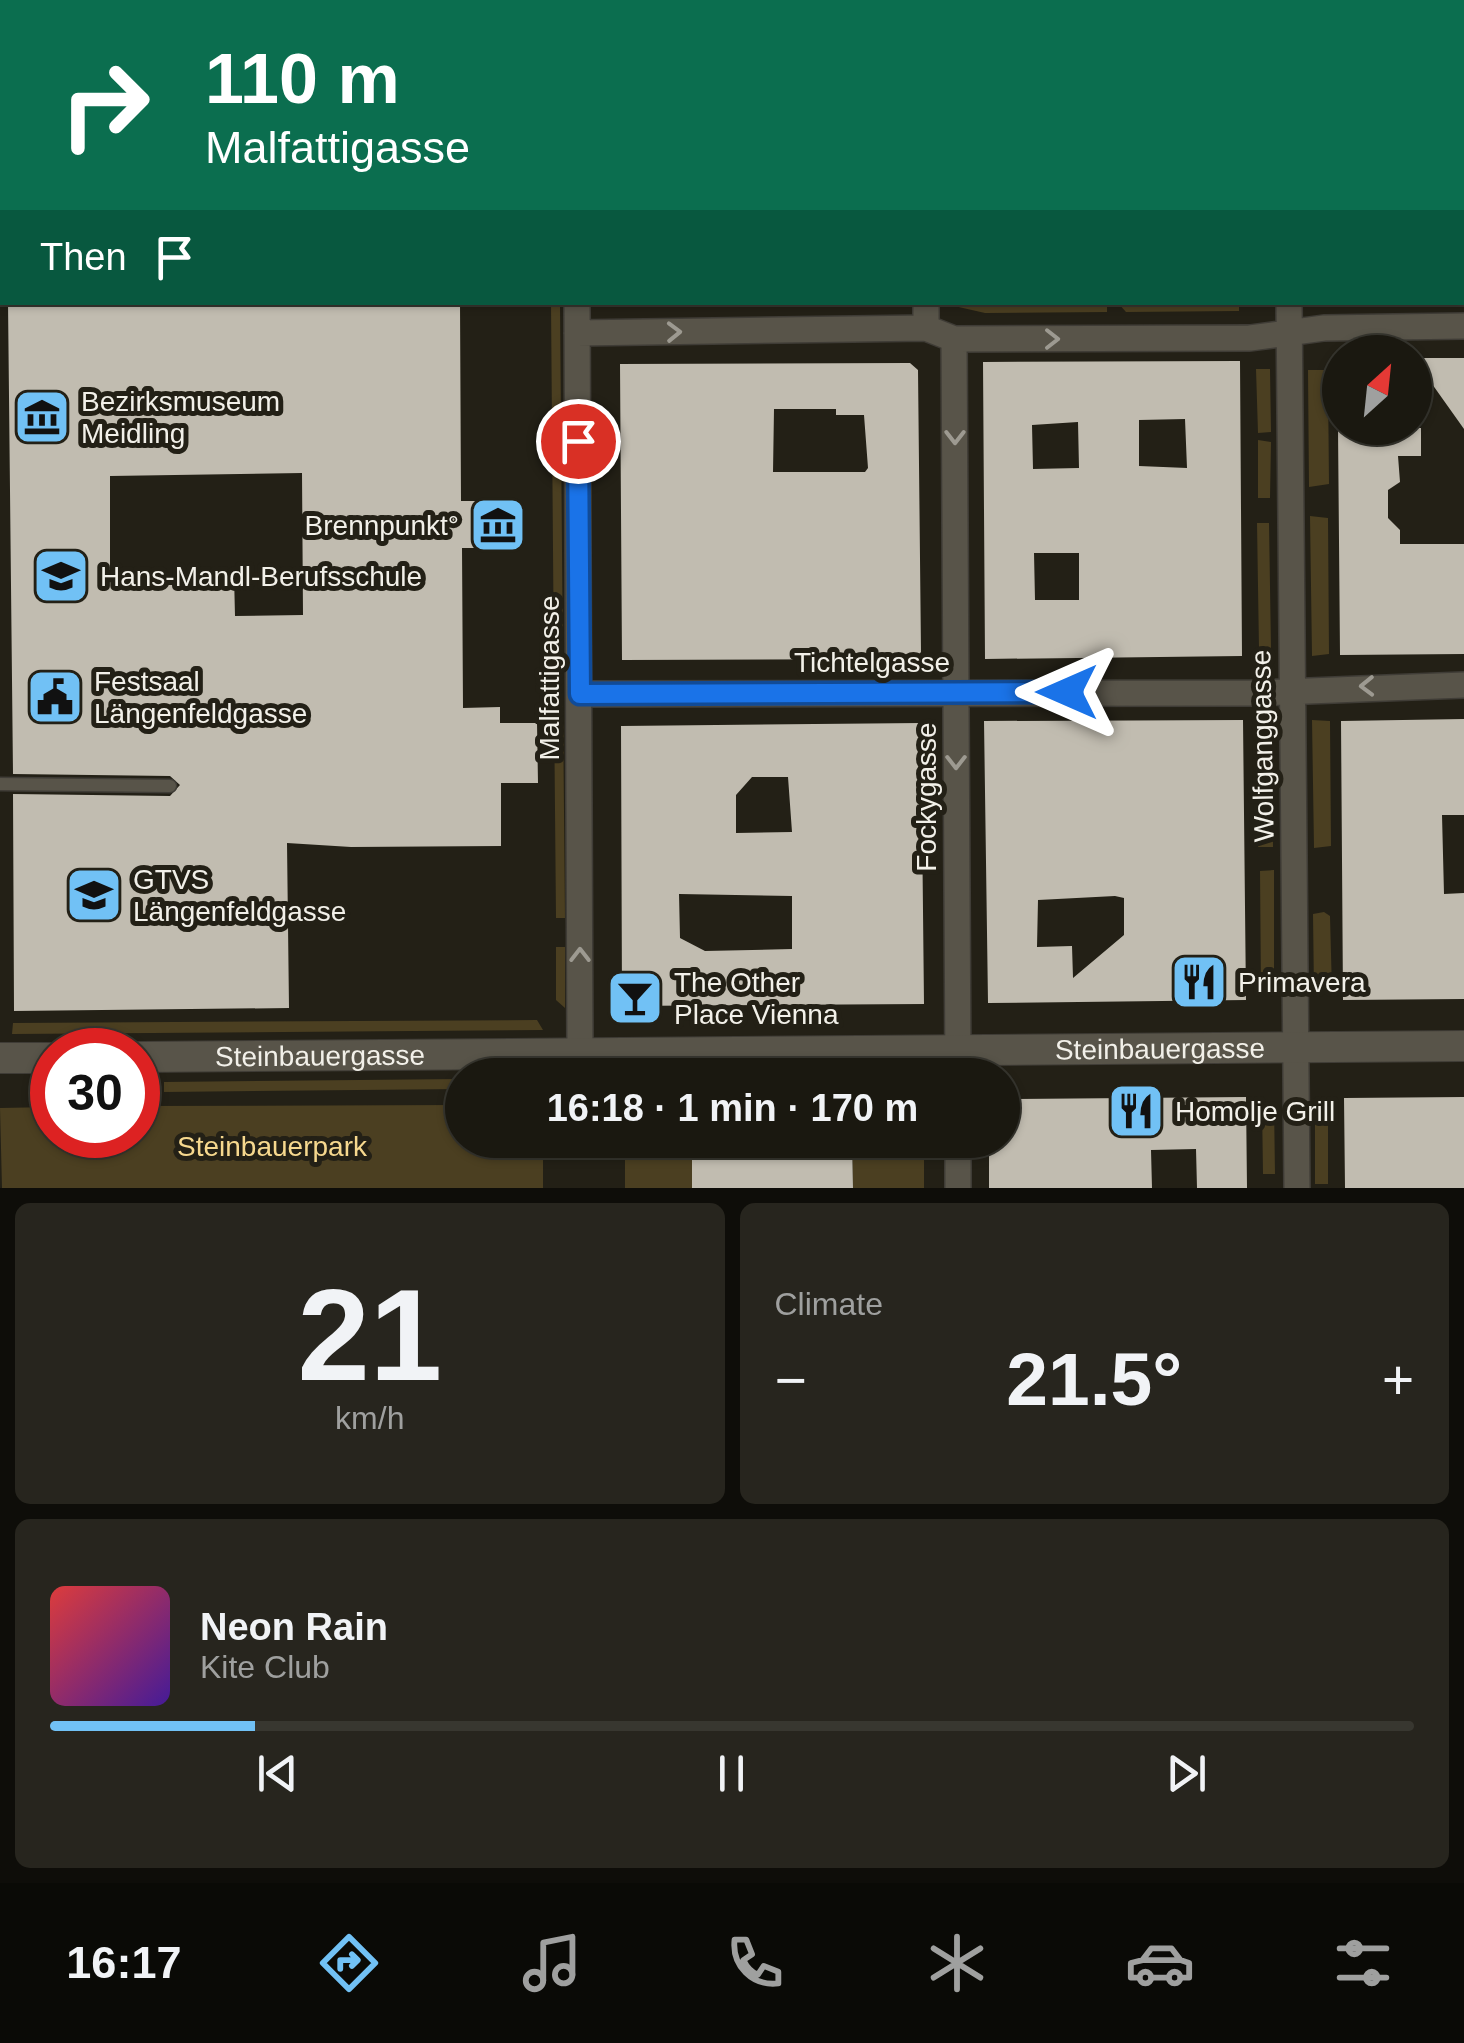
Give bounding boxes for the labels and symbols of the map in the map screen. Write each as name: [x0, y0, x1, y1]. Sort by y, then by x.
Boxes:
one-way arrow: [667, 321, 683, 342]
one-way arrow: [1044, 328, 1060, 350]
north arrow: [1322, 335, 1432, 445]
place label: Bezirksmuseum Meidling: [81, 386, 280, 449]
museum icon: Bezirksmuseum Meidling: [12, 387, 72, 447]
pin: [536, 399, 621, 484]
one-way arrow: [944, 430, 966, 445]
museum icon: Brennpunkt°: [468, 495, 528, 555]
place label: Brennpunkt°: [305, 510, 459, 541]
school or university icon: Hans-Mandl-Berufsschule: [31, 546, 91, 606]
place label: Hans-Mandl-Berufsschule: [100, 561, 422, 592]
street label: Malfattigasse: [534, 596, 565, 760]
position arrow: [1015, 640, 1119, 744]
street label: Tichtelgasse: [794, 647, 950, 678]
street label: Wolfganggasse: [1245, 649, 1280, 842]
place label: Festsaal Längenfeldgasse: [94, 666, 307, 729]
public building icon: Festsaal Längenfeldgasse: [25, 667, 85, 727]
one-way arrow: [1358, 676, 1374, 697]
street label: Fockygasse: [911, 722, 942, 872]
one-way arrow: [945, 754, 967, 770]
place label: GTVS Längenfeldgasse: [133, 864, 346, 927]
school or university icon: GTVS Längenfeldgasse: [64, 865, 124, 925]
one-way arrow: [569, 947, 591, 962]
restaurant icon: Primavera: [1169, 952, 1229, 1012]
place label: The Other Place Vienna: [674, 967, 839, 1030]
place label: Primavera: [1238, 967, 1366, 998]
bar icon: The Other Place Vienna: [605, 968, 665, 1028]
speed limit sign: 30: [30, 1028, 160, 1158]
street label: Steinbauergasse: [1055, 1033, 1265, 1065]
street label: Steinbauergasse: [215, 1040, 425, 1072]
restaurant icon: Homolje Grill: [1106, 1081, 1166, 1141]
place label: Homolje Grill: [1175, 1096, 1335, 1127]
park label: Steinbauerpark: [177, 1131, 368, 1162]

